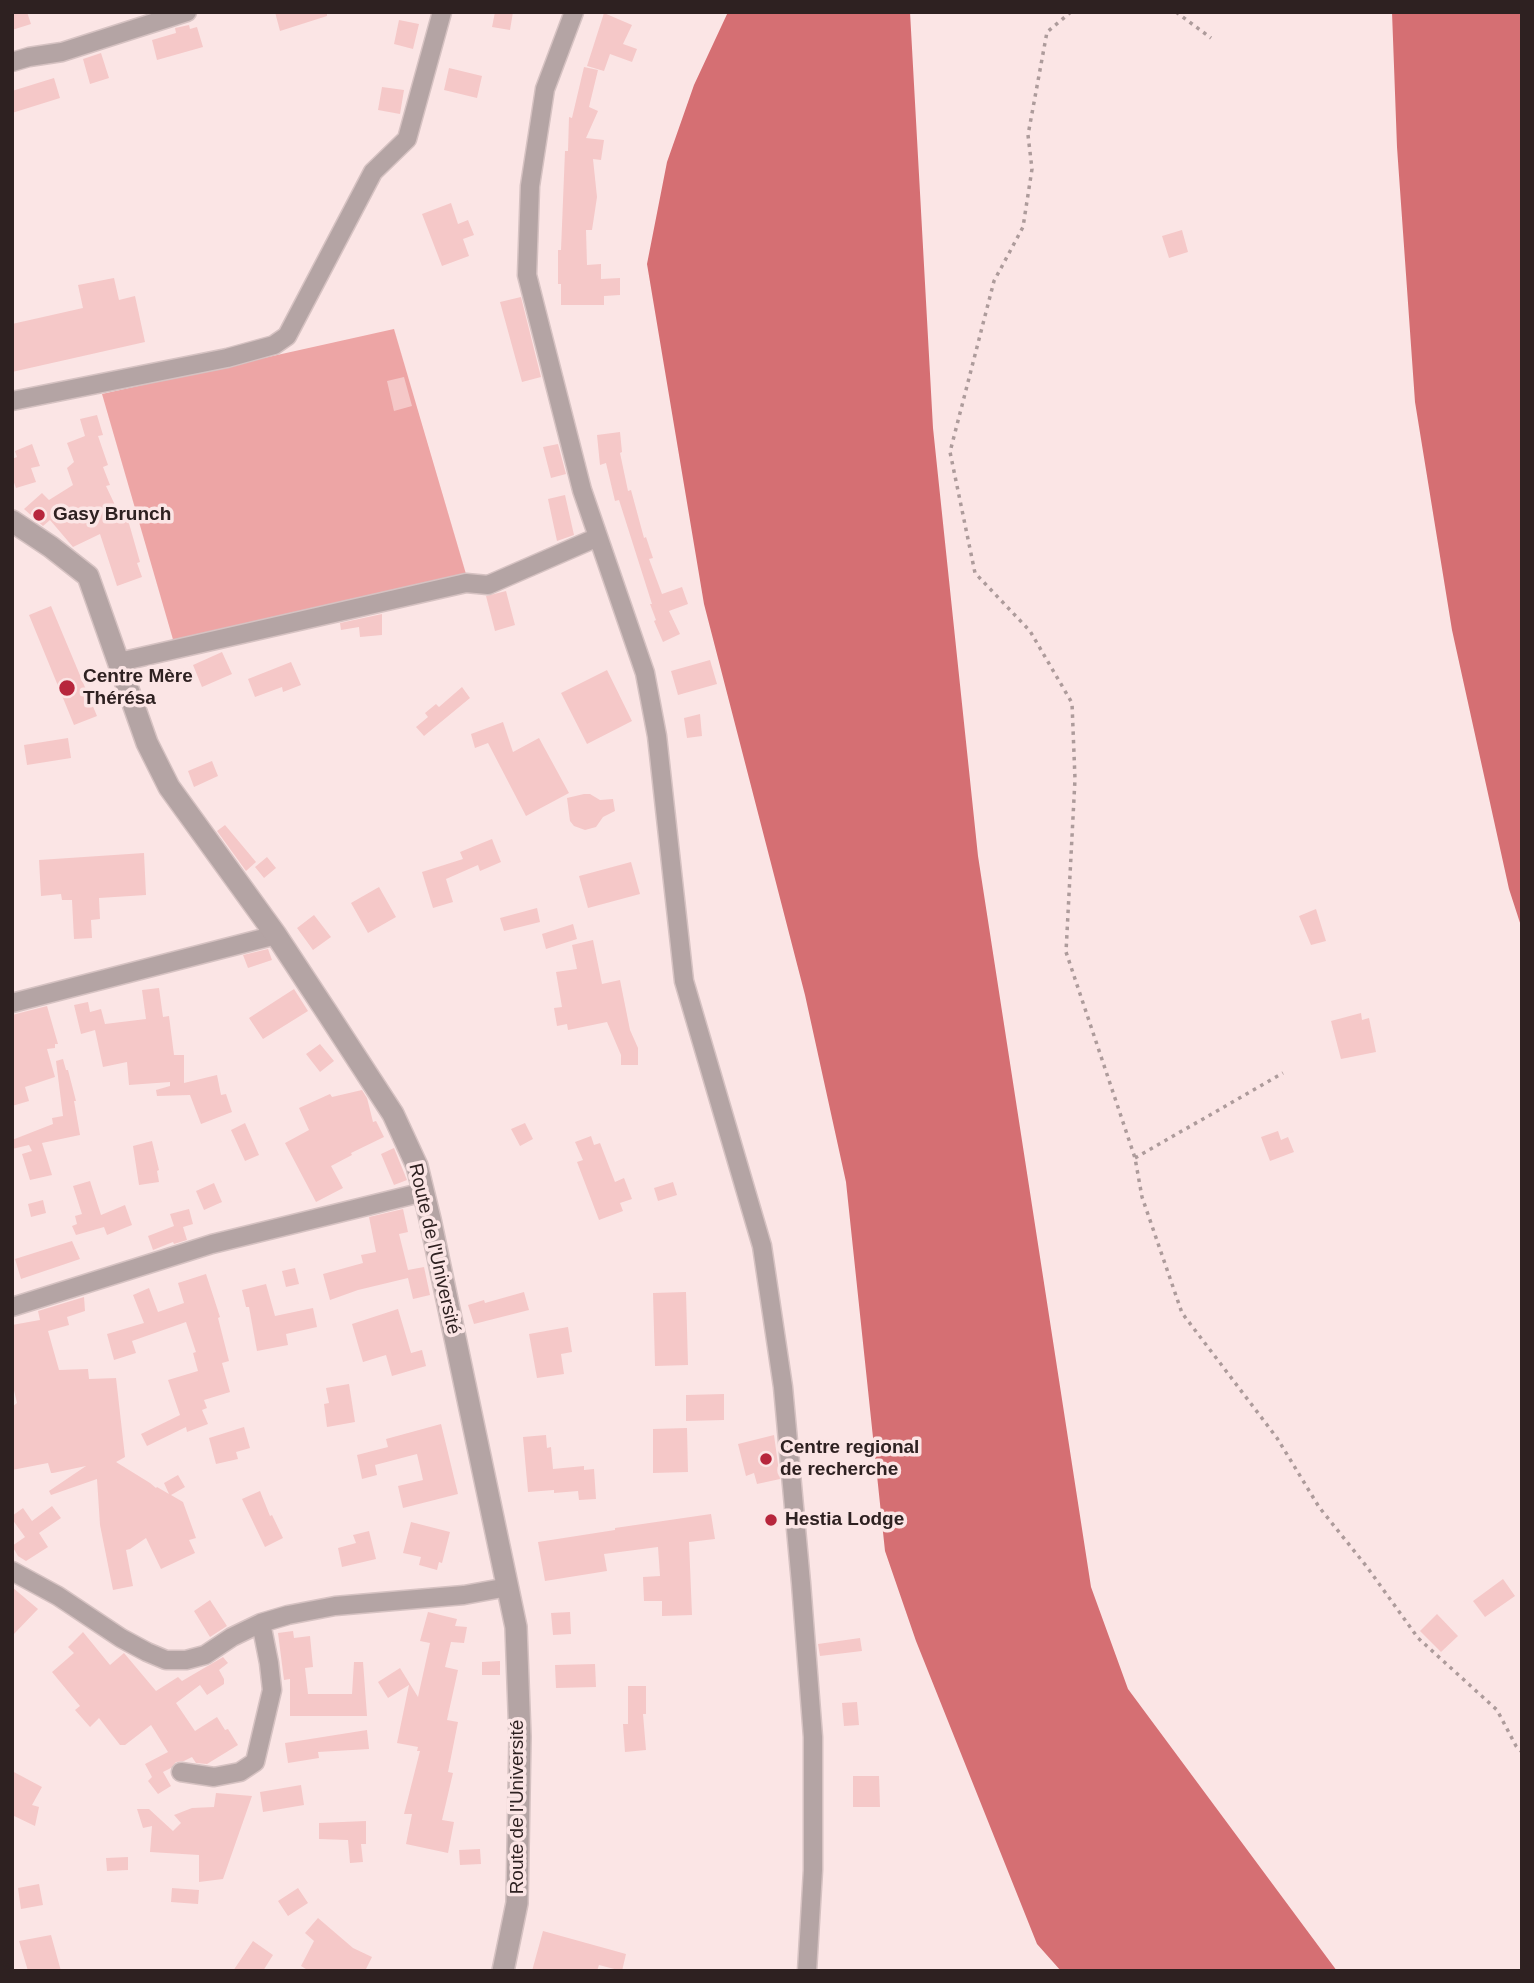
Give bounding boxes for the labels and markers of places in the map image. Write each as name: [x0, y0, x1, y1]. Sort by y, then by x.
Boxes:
place label: Gasy Brunch: [53, 504, 171, 526]
marker: Gasy Brunch: [31, 507, 47, 523]
place label: Centre Mère Thérésa: [83, 666, 193, 710]
marker: Centre Mère Thérésa: [57, 678, 77, 698]
place label: Centre regional de recherche: [780, 1437, 919, 1481]
marker: Centre regional de recherche: [758, 1451, 774, 1467]
place label: Hestia Lodge: [785, 1509, 904, 1531]
marker: Hestia Lodge: [763, 1512, 779, 1528]

